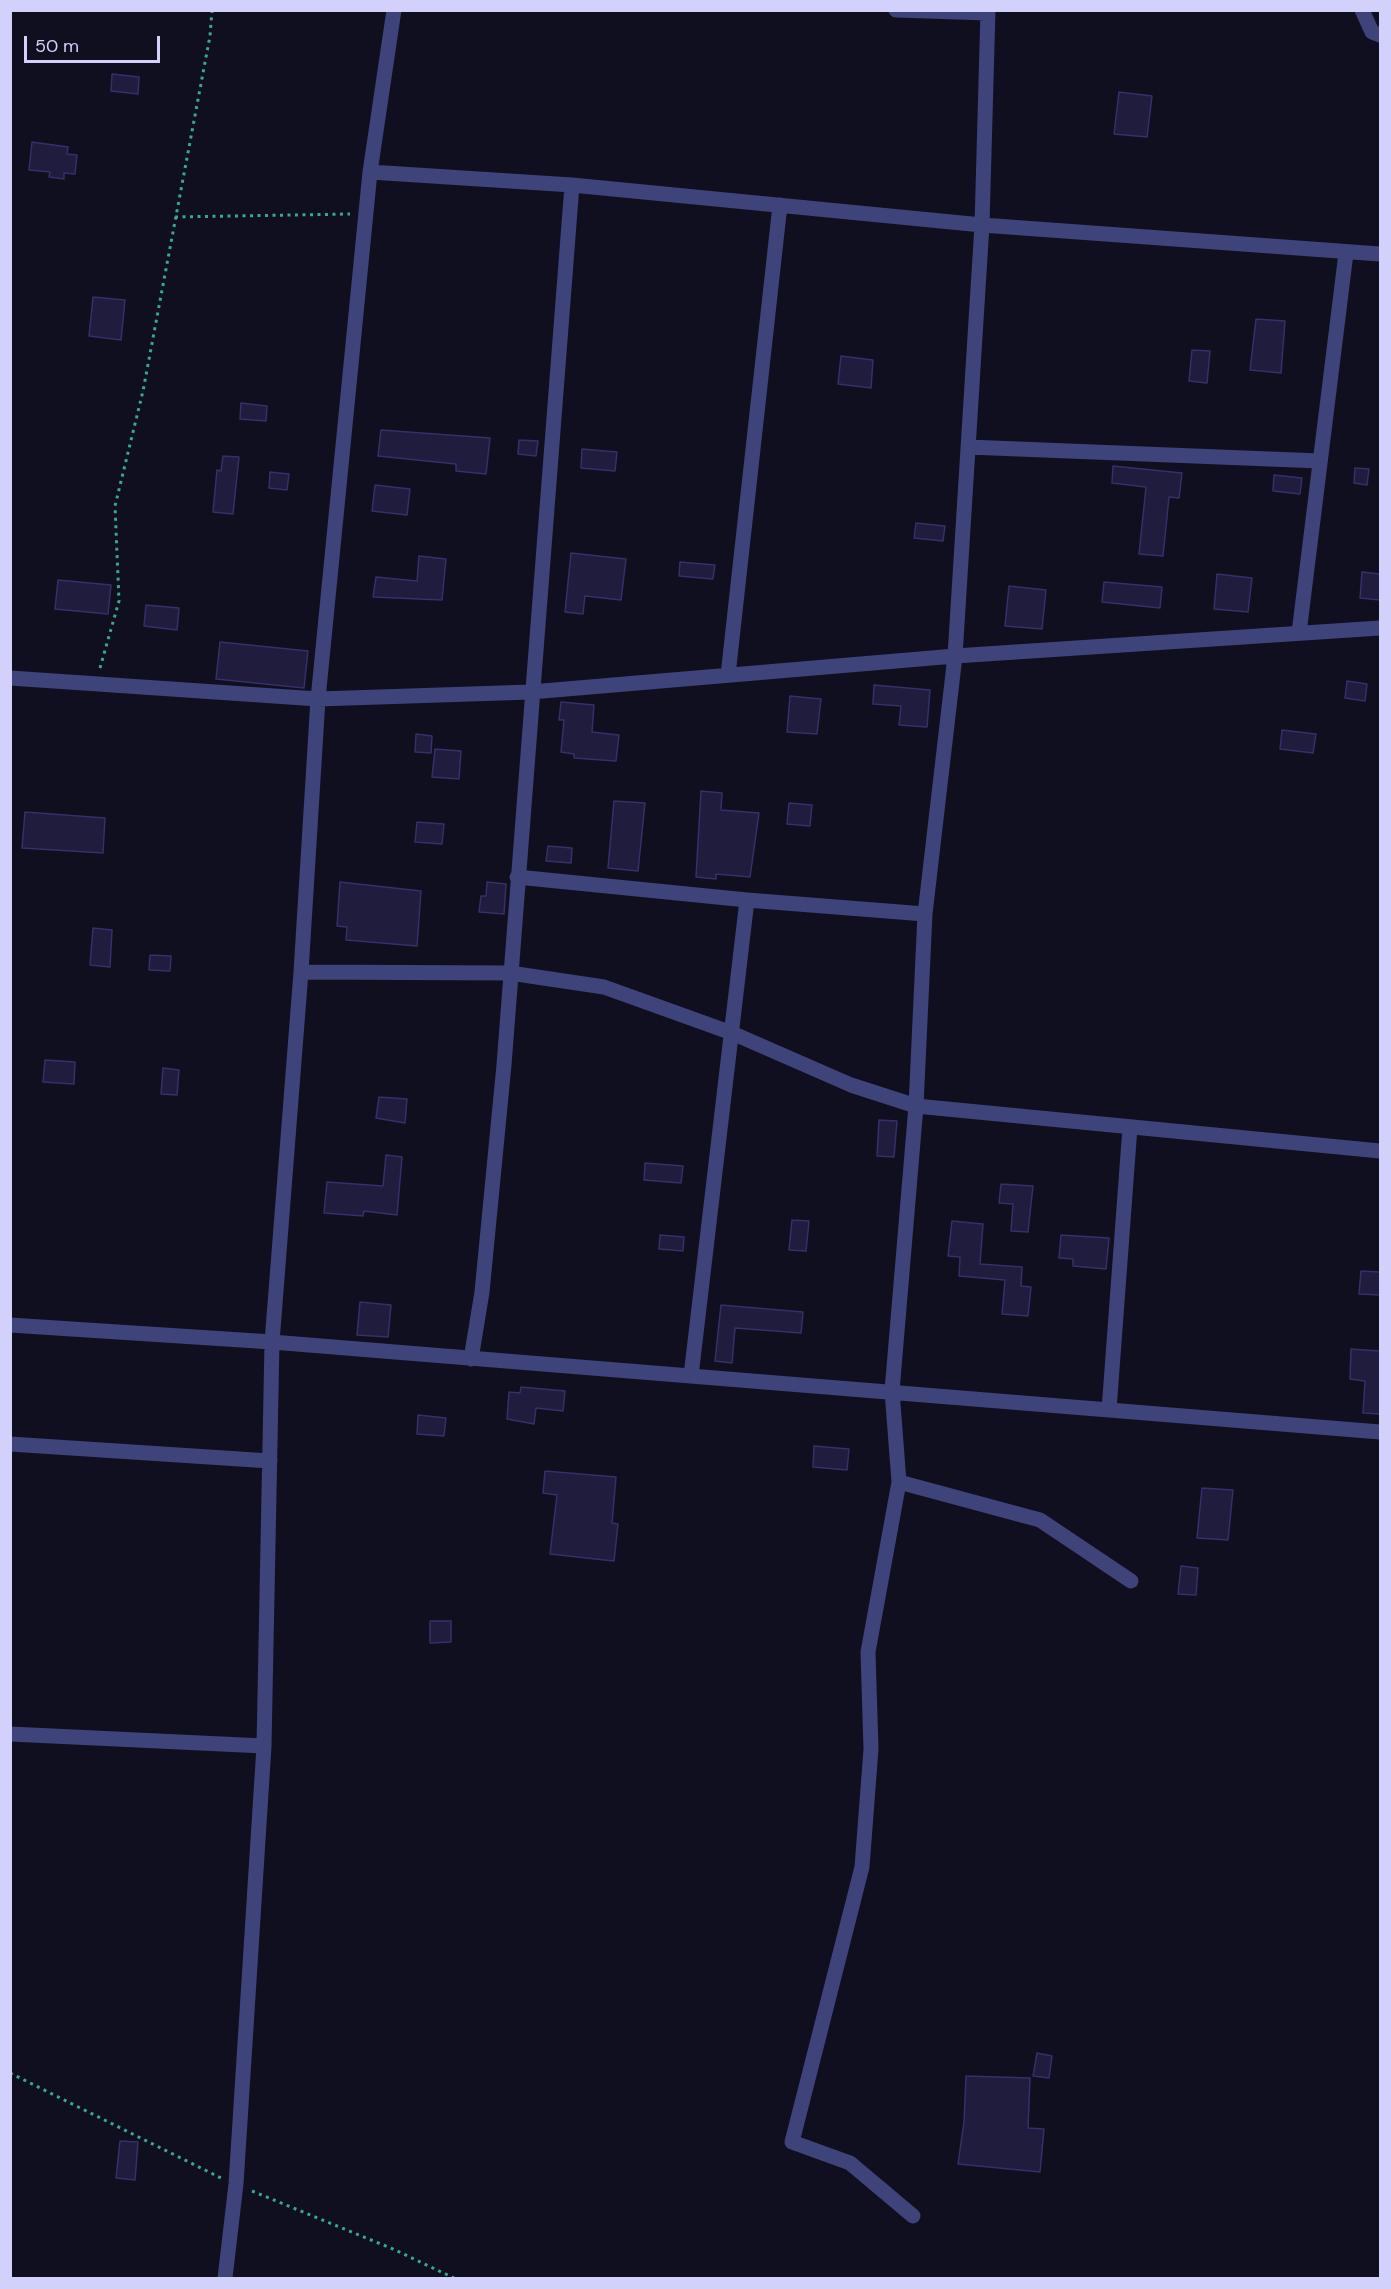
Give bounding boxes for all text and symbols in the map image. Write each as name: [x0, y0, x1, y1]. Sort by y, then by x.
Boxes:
scale bar: [27, 24, 164, 62]
text: 50 m: [35, 34, 79, 58]

